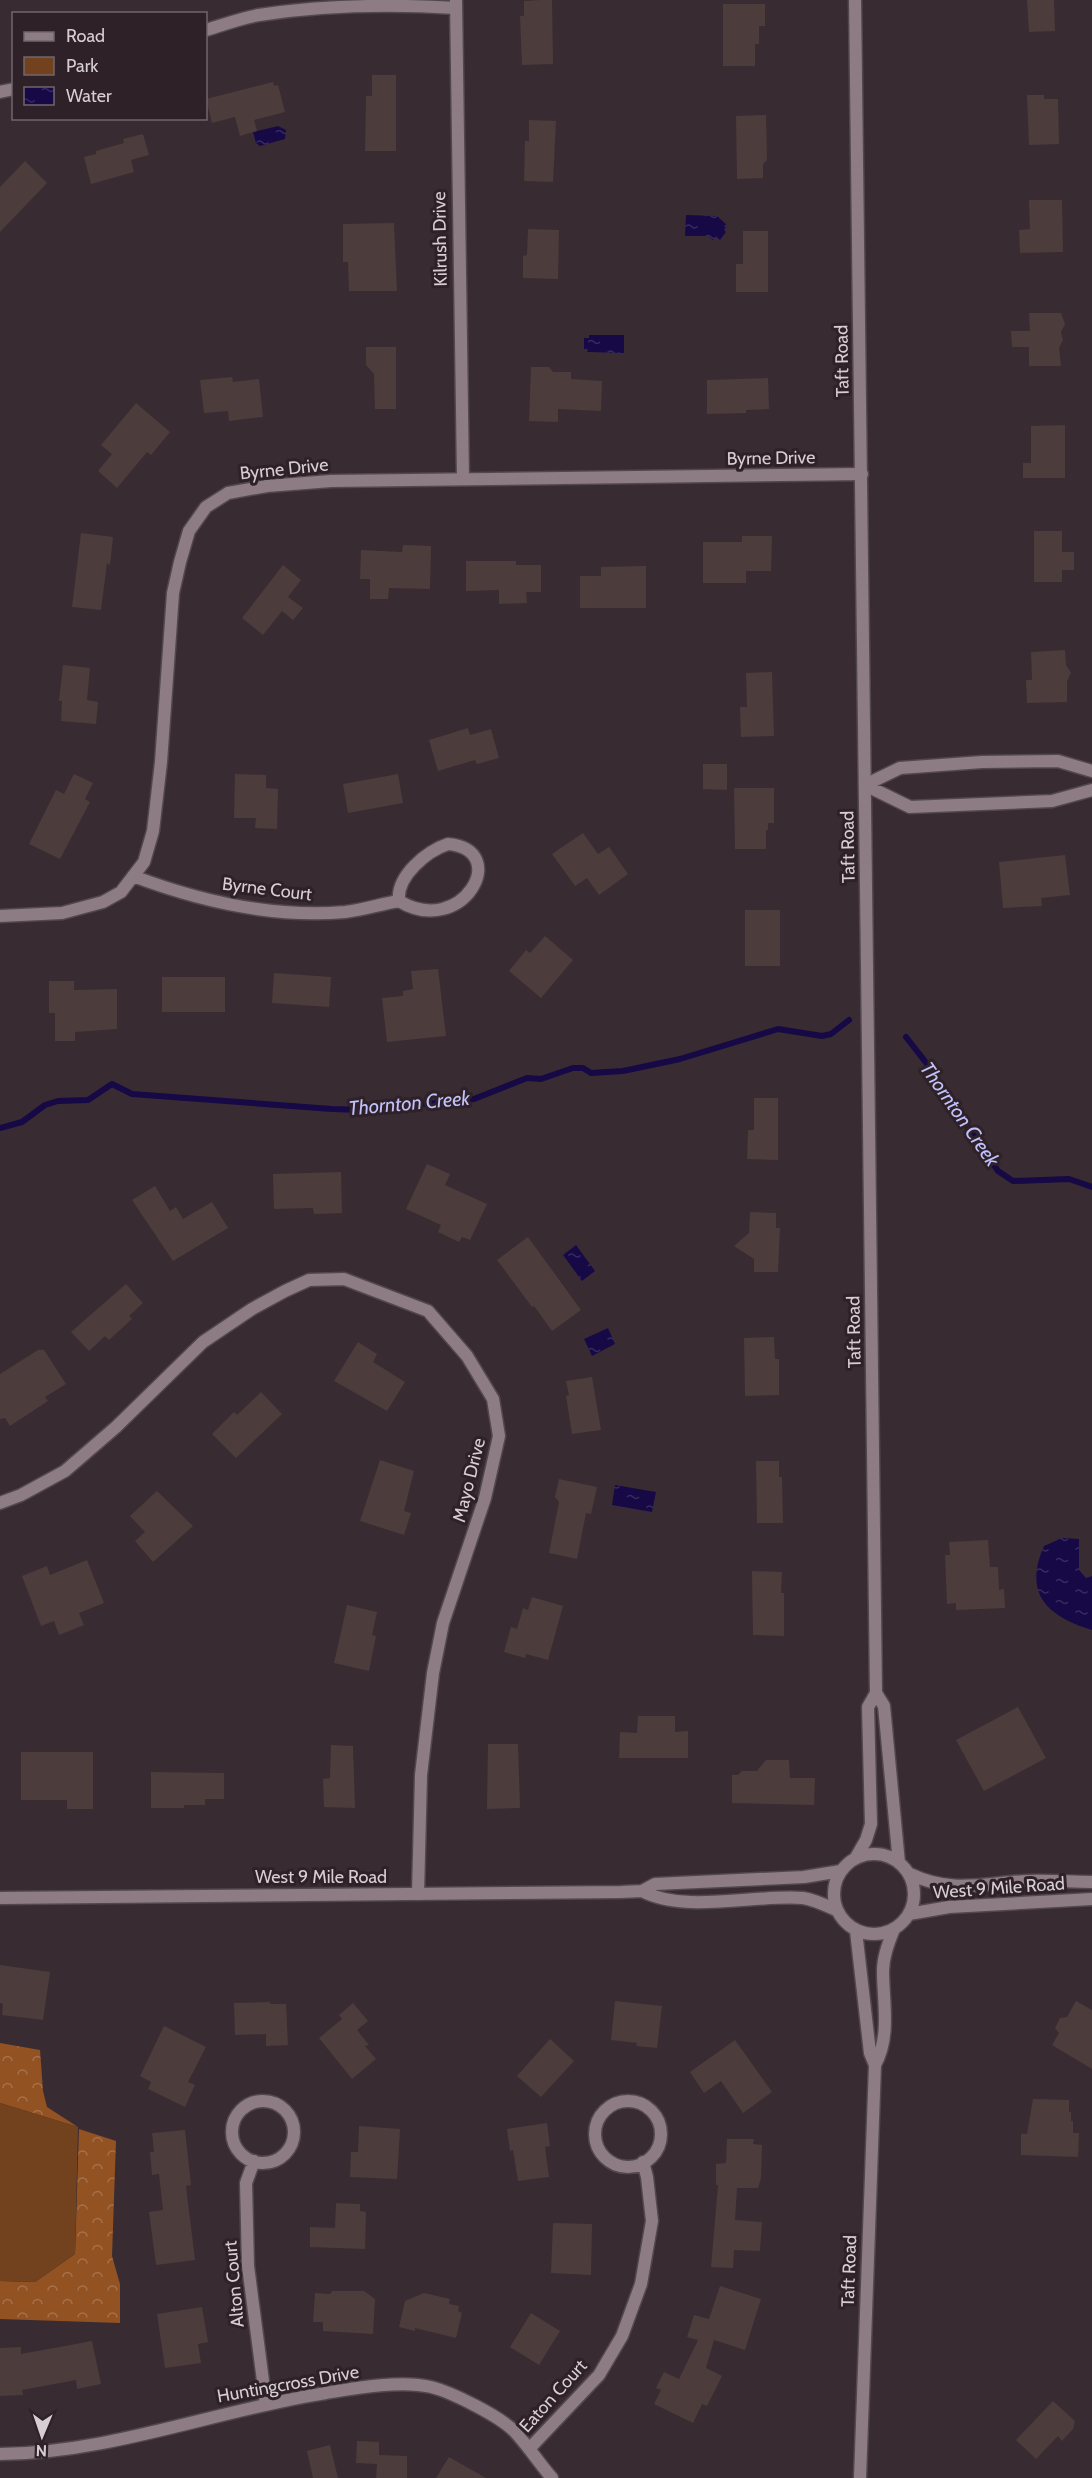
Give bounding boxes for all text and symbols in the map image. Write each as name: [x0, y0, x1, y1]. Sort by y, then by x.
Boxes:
legend: [12, 12, 207, 120]
text: Road: [66, 25, 105, 47]
text: Park: [66, 55, 99, 77]
text: Water: [66, 85, 112, 107]
street label: Kilrush Drive: [428, 191, 452, 287]
street label: Taft Road: [830, 325, 854, 397]
street label: Byrne Drive: [726, 446, 816, 470]
street label: Byrne Drive: [239, 453, 329, 485]
street label: Taft Road: [836, 811, 860, 883]
street label: Byrne Court: [221, 873, 313, 905]
water label: Thornton Creek: [915, 1057, 1006, 1172]
water label: Thornton Creek: [347, 1086, 472, 1120]
street label: Taft Road: [842, 1296, 866, 1368]
street label: Mayo Drive: [448, 1436, 490, 1524]
street label: West 9 Mile Road: [255, 1866, 387, 1888]
street label: West 9 Mile Road: [932, 1872, 1066, 1904]
street label: Taft Road: [837, 2235, 861, 2307]
street label: Alton Court: [219, 2240, 249, 2328]
street label: Eaton Court: [515, 2355, 591, 2437]
street label: Huntingcross Drive: [215, 2361, 361, 2407]
north arrow: [12, 2406, 72, 2466]
text: N: [36, 2441, 47, 2460]

